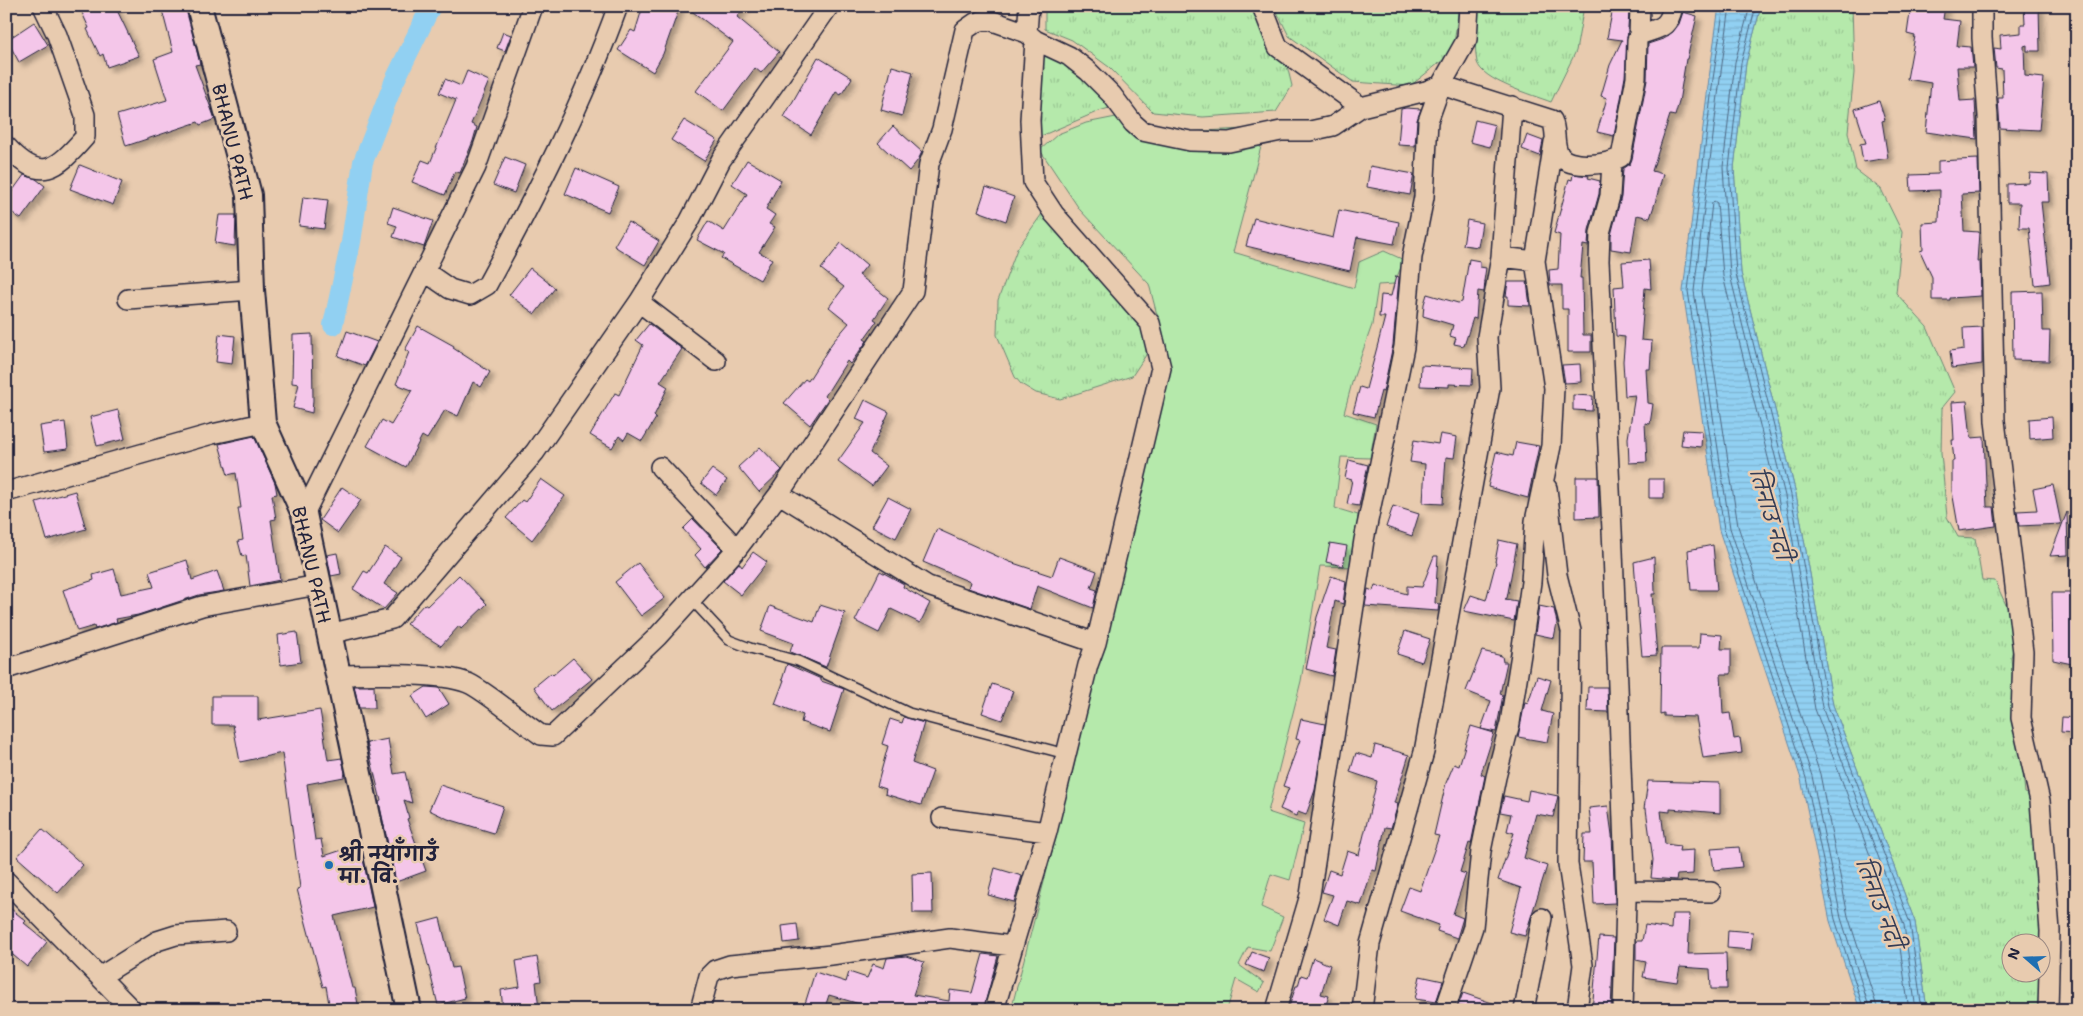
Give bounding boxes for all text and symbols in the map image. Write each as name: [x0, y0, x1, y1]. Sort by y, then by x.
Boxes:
street label: BHANU PATH: [206, 81, 259, 203]
water label: तिनाउ नदी: [1744, 464, 1801, 568]
street label: BHANU PATH: [286, 504, 337, 626]
place label: श्री नयाँगाउँ मा. वि.: [337, 836, 440, 889]
water label: तिनाउ नदी: [1850, 853, 1913, 957]
marker: श्री नयाँगाउँ मा. वि.: [323, 859, 335, 871]
north arrow: [2000, 934, 2050, 984]
text: N: [2003, 945, 2024, 962]

